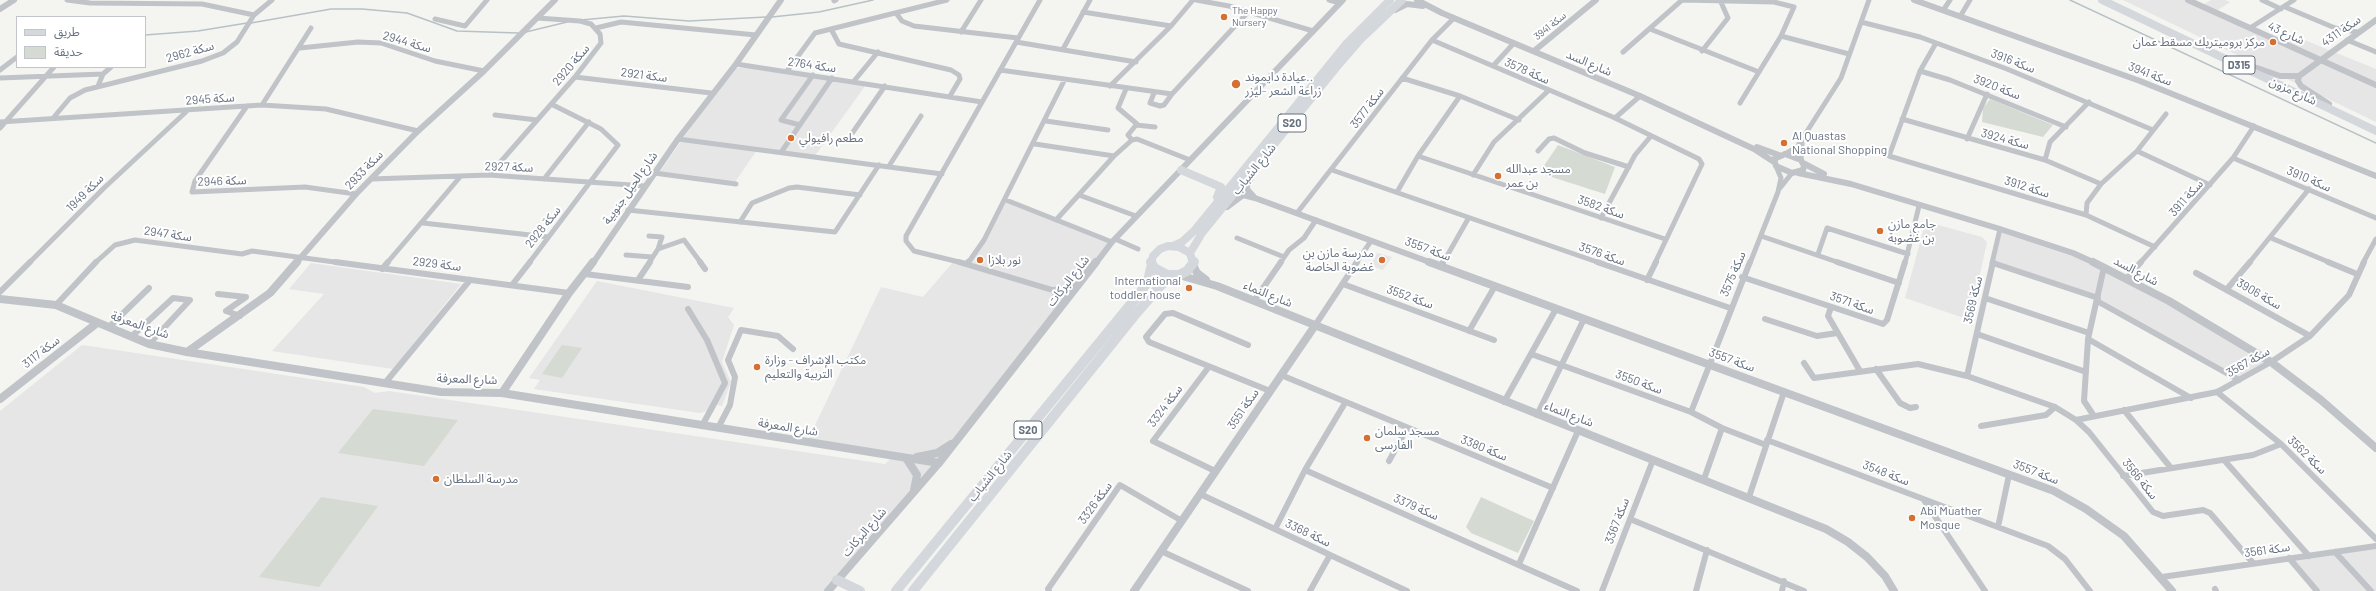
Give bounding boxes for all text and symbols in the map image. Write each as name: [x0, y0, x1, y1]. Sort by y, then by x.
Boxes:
place label: The Happy Nursery: [1232, 5, 1278, 28]
street label: سكة 3941: [1531, 9, 1569, 43]
marker: The Happy Nursery: [1219, 12, 1229, 22]
street label: سكة 4311: [2318, 12, 2364, 50]
legend: [16, 16, 146, 68]
street label: شارع 43: [2265, 19, 2307, 47]
text: طريق: [54, 24, 80, 38]
street label: سكة 2944: [381, 28, 433, 56]
place label: مركز بروميتريك مسقط عمان: [2133, 35, 2265, 49]
marker: مركز بروميتريك مسقط عمان: [2268, 37, 2278, 47]
street label: سكة 2962: [164, 38, 216, 66]
street label: سكة 2920: [550, 41, 592, 89]
text: حديقة: [54, 44, 83, 58]
street label: سكة 3916: [1989, 46, 2037, 76]
street label: شارع السد: [1564, 47, 1614, 79]
street label: سكة 2764: [787, 54, 837, 76]
street label: سكة 3578: [1502, 55, 1552, 87]
road number: D315: [2223, 56, 2255, 74]
street label: سكة 3941: [2126, 59, 2174, 89]
street label: سكة 2921: [620, 65, 668, 85]
place label: عيادة دايموند.. زراعة الشعر -ليزر: [1245, 70, 1322, 98]
street label: سكة 3920: [1971, 71, 2023, 103]
street label: شارع مزون: [2267, 74, 2319, 108]
marker: عيادة دايموند.. زراعة الشعر -ليزر: [1230, 78, 1242, 90]
street label: سكة 3577: [1347, 85, 1387, 131]
street label: سكة 2945: [185, 90, 235, 108]
road number: S20: [1278, 114, 1306, 132]
street label: سكة 3924: [1979, 126, 2031, 152]
place label: Al Quastas National Shopping: [1792, 129, 1887, 157]
place label: مطعم رافيولي: [799, 131, 864, 145]
marker: مطعم رافيولي: [786, 133, 796, 143]
marker: Al Quastas National Shopping: [1779, 138, 1789, 148]
street label: شارع الشباب: [1229, 141, 1279, 197]
street label: سكة 2933: [342, 147, 386, 193]
street label: شارع الحيل جنوبية: [600, 149, 660, 227]
street label: سكة 2927: [484, 159, 534, 175]
place label: مسجد عبدالله بن عمر: [1506, 162, 1571, 190]
street label: سكة 3910: [2285, 163, 2333, 195]
street label: سكة 1949: [63, 171, 107, 215]
marker: مسجد عبدالله بن عمر: [1493, 171, 1503, 181]
street label: سكة 2946: [197, 173, 247, 189]
street label: سكة 3912: [2003, 173, 2051, 201]
street label: سكة 3911: [2166, 177, 2206, 219]
street label: سكة 3582: [1576, 192, 1626, 222]
street label: سكة 2928: [522, 203, 564, 251]
place label: جامع مازن بن غضوبة: [1888, 217, 1936, 245]
street label: سكة 2947: [143, 224, 193, 244]
marker: جامع مازن بن غضوبة: [1875, 226, 1885, 236]
street label: سكة 3557: [1403, 234, 1453, 264]
street label: سكة 3576: [1577, 239, 1627, 269]
place label: مدرسة مازن بن غضوبة الخاصة: [1303, 246, 1374, 274]
street label: سكة 3575: [1717, 249, 1749, 299]
place label: نور بلازا: [988, 253, 1021, 267]
street label: شارع البركات: [1044, 253, 1092, 309]
street label: شارع السد: [2111, 253, 2161, 289]
street label: سكة 2929: [412, 254, 462, 274]
marker: نور بلازا: [975, 255, 985, 265]
marker: مدرسة مازن بن غضوبة الخاصة: [1377, 255, 1387, 265]
place label: International toddler house: [1110, 274, 1181, 302]
street label: سكة 3569: [1961, 275, 1985, 325]
street label: سكة 3906: [2234, 275, 2284, 313]
street label: شارع النماء: [1242, 278, 1294, 310]
street label: سكة 3552: [1385, 282, 1435, 312]
marker: International toddler house: [1184, 283, 1194, 293]
street label: سكة 3571: [1828, 289, 1876, 317]
street label: شارع المعرفة: [109, 308, 171, 342]
street label: سكة 3117: [19, 333, 63, 371]
street label: سكة 3567: [2224, 344, 2272, 380]
street label: سكة 3557: [1707, 345, 1757, 375]
place label: مكتب الإشراف - وزارة التربية والتعليم: [765, 353, 866, 381]
marker: مكتب الإشراف - وزارة التربية والتعليم: [752, 362, 762, 372]
street label: سكة 3550: [1613, 367, 1665, 397]
street label: شارع المعرفة: [436, 371, 498, 387]
street label: سكة 3324: [1144, 382, 1186, 430]
street label: سكة 3551: [1224, 386, 1262, 432]
street label: شارع النماء: [1543, 398, 1595, 430]
street label: شارع المعرفة: [757, 415, 819, 439]
road number: S20: [1014, 421, 1042, 439]
place label: مسجد سلمان الفارسى: [1375, 424, 1440, 452]
street label: سكة 3380: [1459, 432, 1509, 464]
marker: مسجد سلمان الفارسى: [1362, 433, 1372, 443]
street label: سكة 3562: [2284, 433, 2330, 477]
street label: شارع الشباب: [965, 448, 1015, 504]
street label: سكة 3566: [2119, 456, 2161, 502]
street label: سكة 3557: [2011, 457, 2061, 487]
street label: سكة 3548: [1861, 458, 1911, 488]
place label: مدرسة السلطان: [444, 472, 518, 486]
marker: مدرسة السلطان: [431, 474, 441, 484]
street label: سكة 3326: [1075, 479, 1115, 527]
street label: سكة 3379: [1391, 491, 1441, 523]
street label: سكة 3367: [1602, 496, 1632, 546]
street label: شارع البركات: [839, 504, 889, 560]
place label: Abi Muather Mosque: [1920, 504, 1982, 532]
marker: Abi Muather Mosque: [1907, 513, 1917, 523]
street label: سكة 3368: [1283, 516, 1333, 550]
street label: سكة 3561: [2243, 540, 2291, 560]

